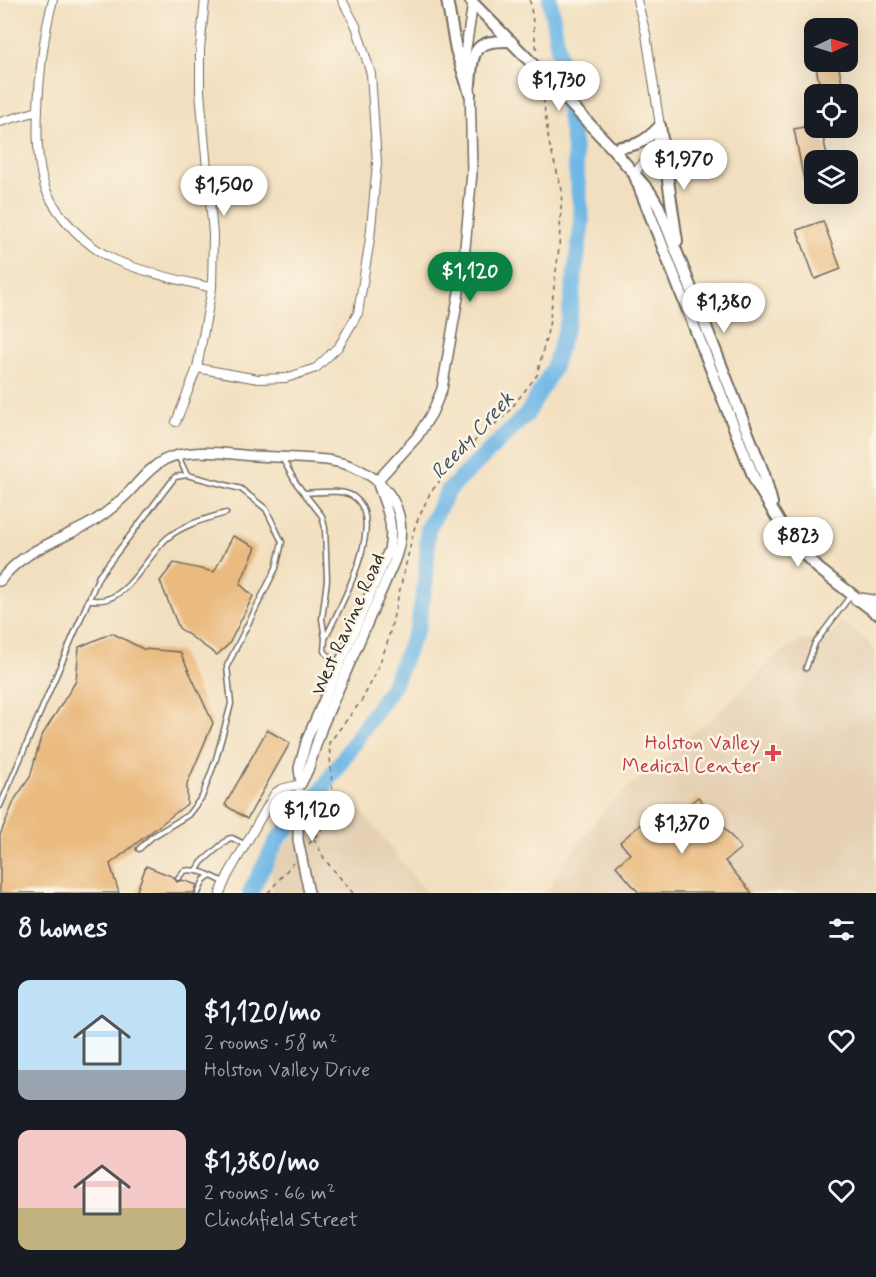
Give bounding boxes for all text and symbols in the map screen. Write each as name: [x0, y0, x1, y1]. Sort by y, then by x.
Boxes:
north arrow: [804, 18, 858, 72]
map controls: [804, 18, 858, 204]
pin: $1,730: [510, 61, 608, 112]
text: $1,730: [532, 67, 586, 94]
button: locate: [804, 84, 858, 138]
pin: $1,970: [635, 140, 733, 191]
text: $1,970: [654, 146, 714, 173]
button: layers: [804, 150, 858, 204]
pin: $1,500: [175, 166, 273, 217]
text: $1,500: [195, 172, 253, 199]
pin: $1,120: [421, 252, 519, 303]
text: $1,120: [442, 258, 498, 285]
pin: $1,380: [675, 283, 773, 334]
text: $1,380: [696, 289, 752, 316]
water label: Reedy Creek: [425, 386, 521, 486]
pin: $823: [762, 517, 834, 568]
text: $823: [777, 523, 819, 550]
street label: West Ravine Road: [305, 549, 392, 700]
place label: Holston Valley Medical Center: [622, 730, 761, 780]
marker: Holston Valley Medical Center: [764, 744, 782, 762]
pin: $1,120: [263, 791, 361, 842]
text: $1,120: [284, 797, 340, 824]
pin: $1,370: [633, 804, 731, 855]
text: $1,370: [654, 810, 710, 837]
text: 8 homes: [18, 912, 108, 946]
icon: filters: [825, 913, 858, 946]
text: $1,120/mo: [204, 996, 321, 1030]
icon: home: [66, 1004, 138, 1076]
icon: heart: [825, 1024, 858, 1057]
text: 2 rooms · 58 m²: [204, 1030, 337, 1057]
text: Holston Valley Drive: [204, 1057, 370, 1084]
text: $1,380/mo: [204, 1146, 319, 1180]
icon: home: [66, 1154, 138, 1226]
icon: heart: [825, 1174, 858, 1207]
text: 2 rooms · 66 m²: [204, 1180, 335, 1207]
text: Clinchfield Street: [204, 1207, 358, 1234]

